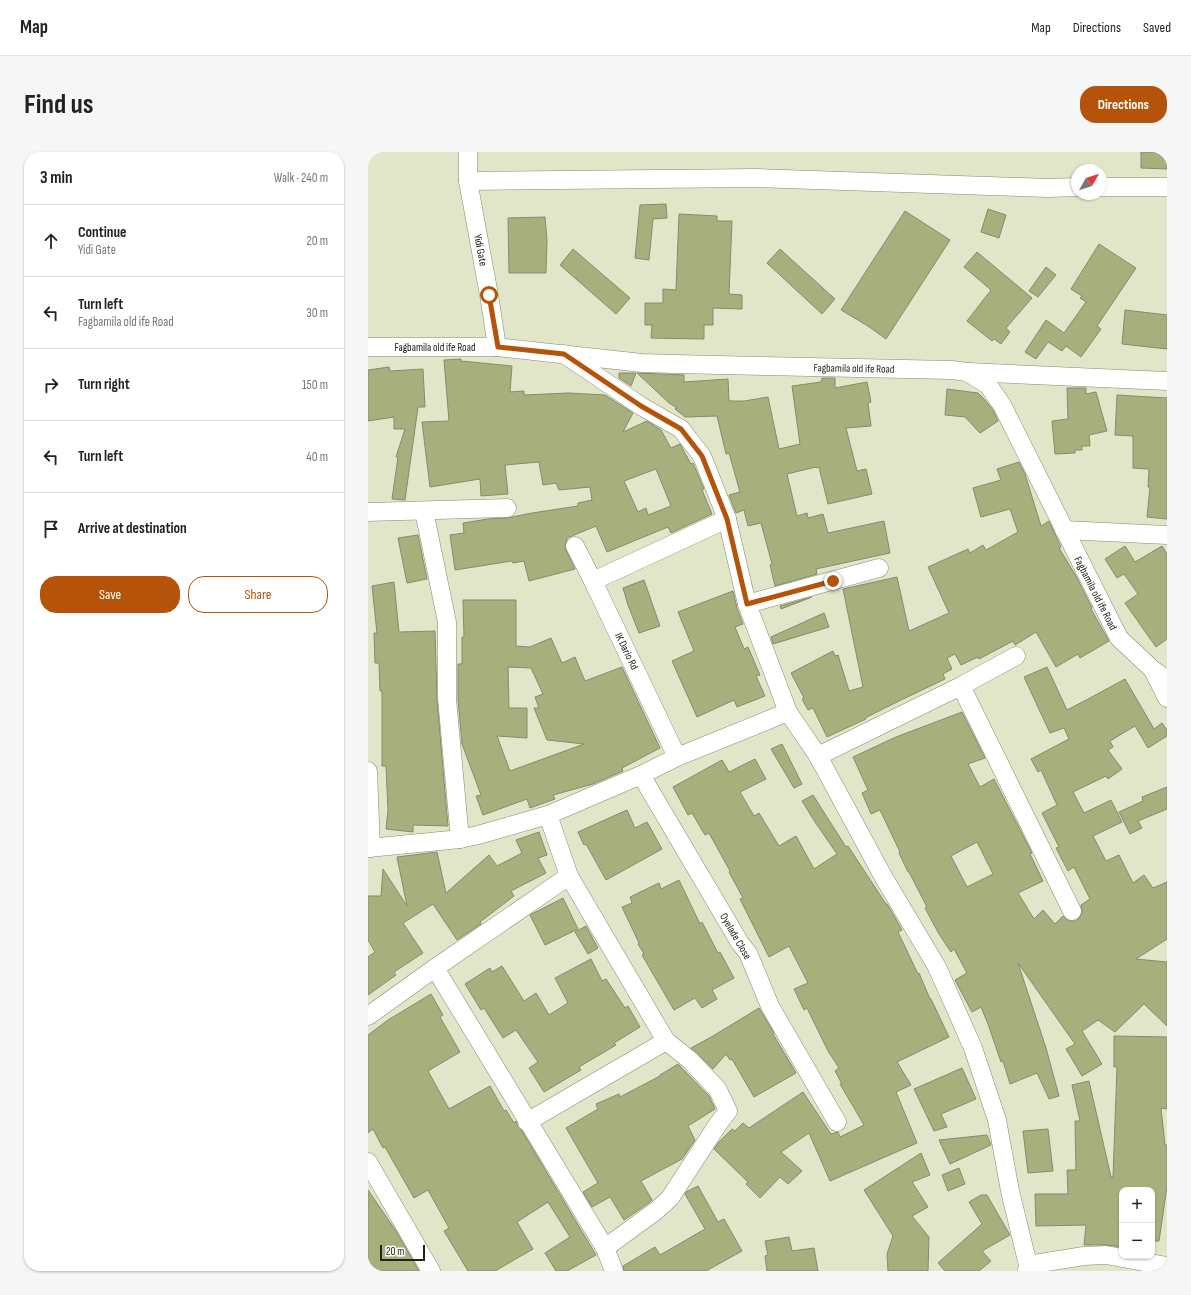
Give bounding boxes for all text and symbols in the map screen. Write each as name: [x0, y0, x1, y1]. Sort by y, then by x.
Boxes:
text: Map: [20, 16, 48, 39]
text: Map: [1031, 19, 1051, 36]
text: Directions: [1073, 19, 1121, 36]
text: Saved: [1143, 19, 1171, 36]
button: Directions: [1080, 86, 1167, 123]
text: Find us: [24, 88, 93, 121]
north arrow: [1071, 164, 1107, 200]
text: 3 min: [40, 168, 73, 188]
text: Walk · 240 m: [274, 170, 328, 186]
text: Continue: [78, 223, 127, 242]
icon: ahead: [40, 230, 62, 252]
text: 20 m: [306, 233, 328, 249]
street label: Yidi Gate: [471, 233, 490, 267]
text: Yidi Gate: [78, 242, 116, 258]
route start: [480, 286, 498, 304]
text: Turn left: [78, 295, 123, 314]
icon: left: [40, 302, 62, 324]
text: 30 m: [306, 305, 328, 321]
text: Fagbamila old ife Road: [78, 314, 174, 330]
street label: Fagbamila old ife Road: [395, 341, 476, 354]
street label: Fagbamila old ife Road: [813, 361, 895, 376]
icon: right: [40, 374, 62, 396]
text: Turn right: [78, 375, 130, 394]
text: 150 m: [302, 377, 328, 393]
icon: left: [40, 446, 62, 468]
text: Turn left: [78, 447, 123, 466]
text: 40 m: [306, 449, 328, 465]
icon: arrive: [40, 518, 62, 540]
text: Arrive at destination: [78, 519, 187, 538]
street label: Fagbamila old ife Road: [1071, 554, 1120, 633]
route end: [824, 572, 842, 590]
button: Save: [40, 576, 180, 613]
button: Share: [188, 576, 328, 613]
street label: IK Dario Rd: [612, 631, 641, 672]
street label: Oyelade Close: [717, 911, 754, 962]
map controls: [1119, 1187, 1155, 1259]
button: +: [1119, 1187, 1155, 1223]
button: −: [1119, 1223, 1155, 1259]
scale bar: [380, 1243, 425, 1262]
text: 20 m: [386, 1245, 404, 1258]

